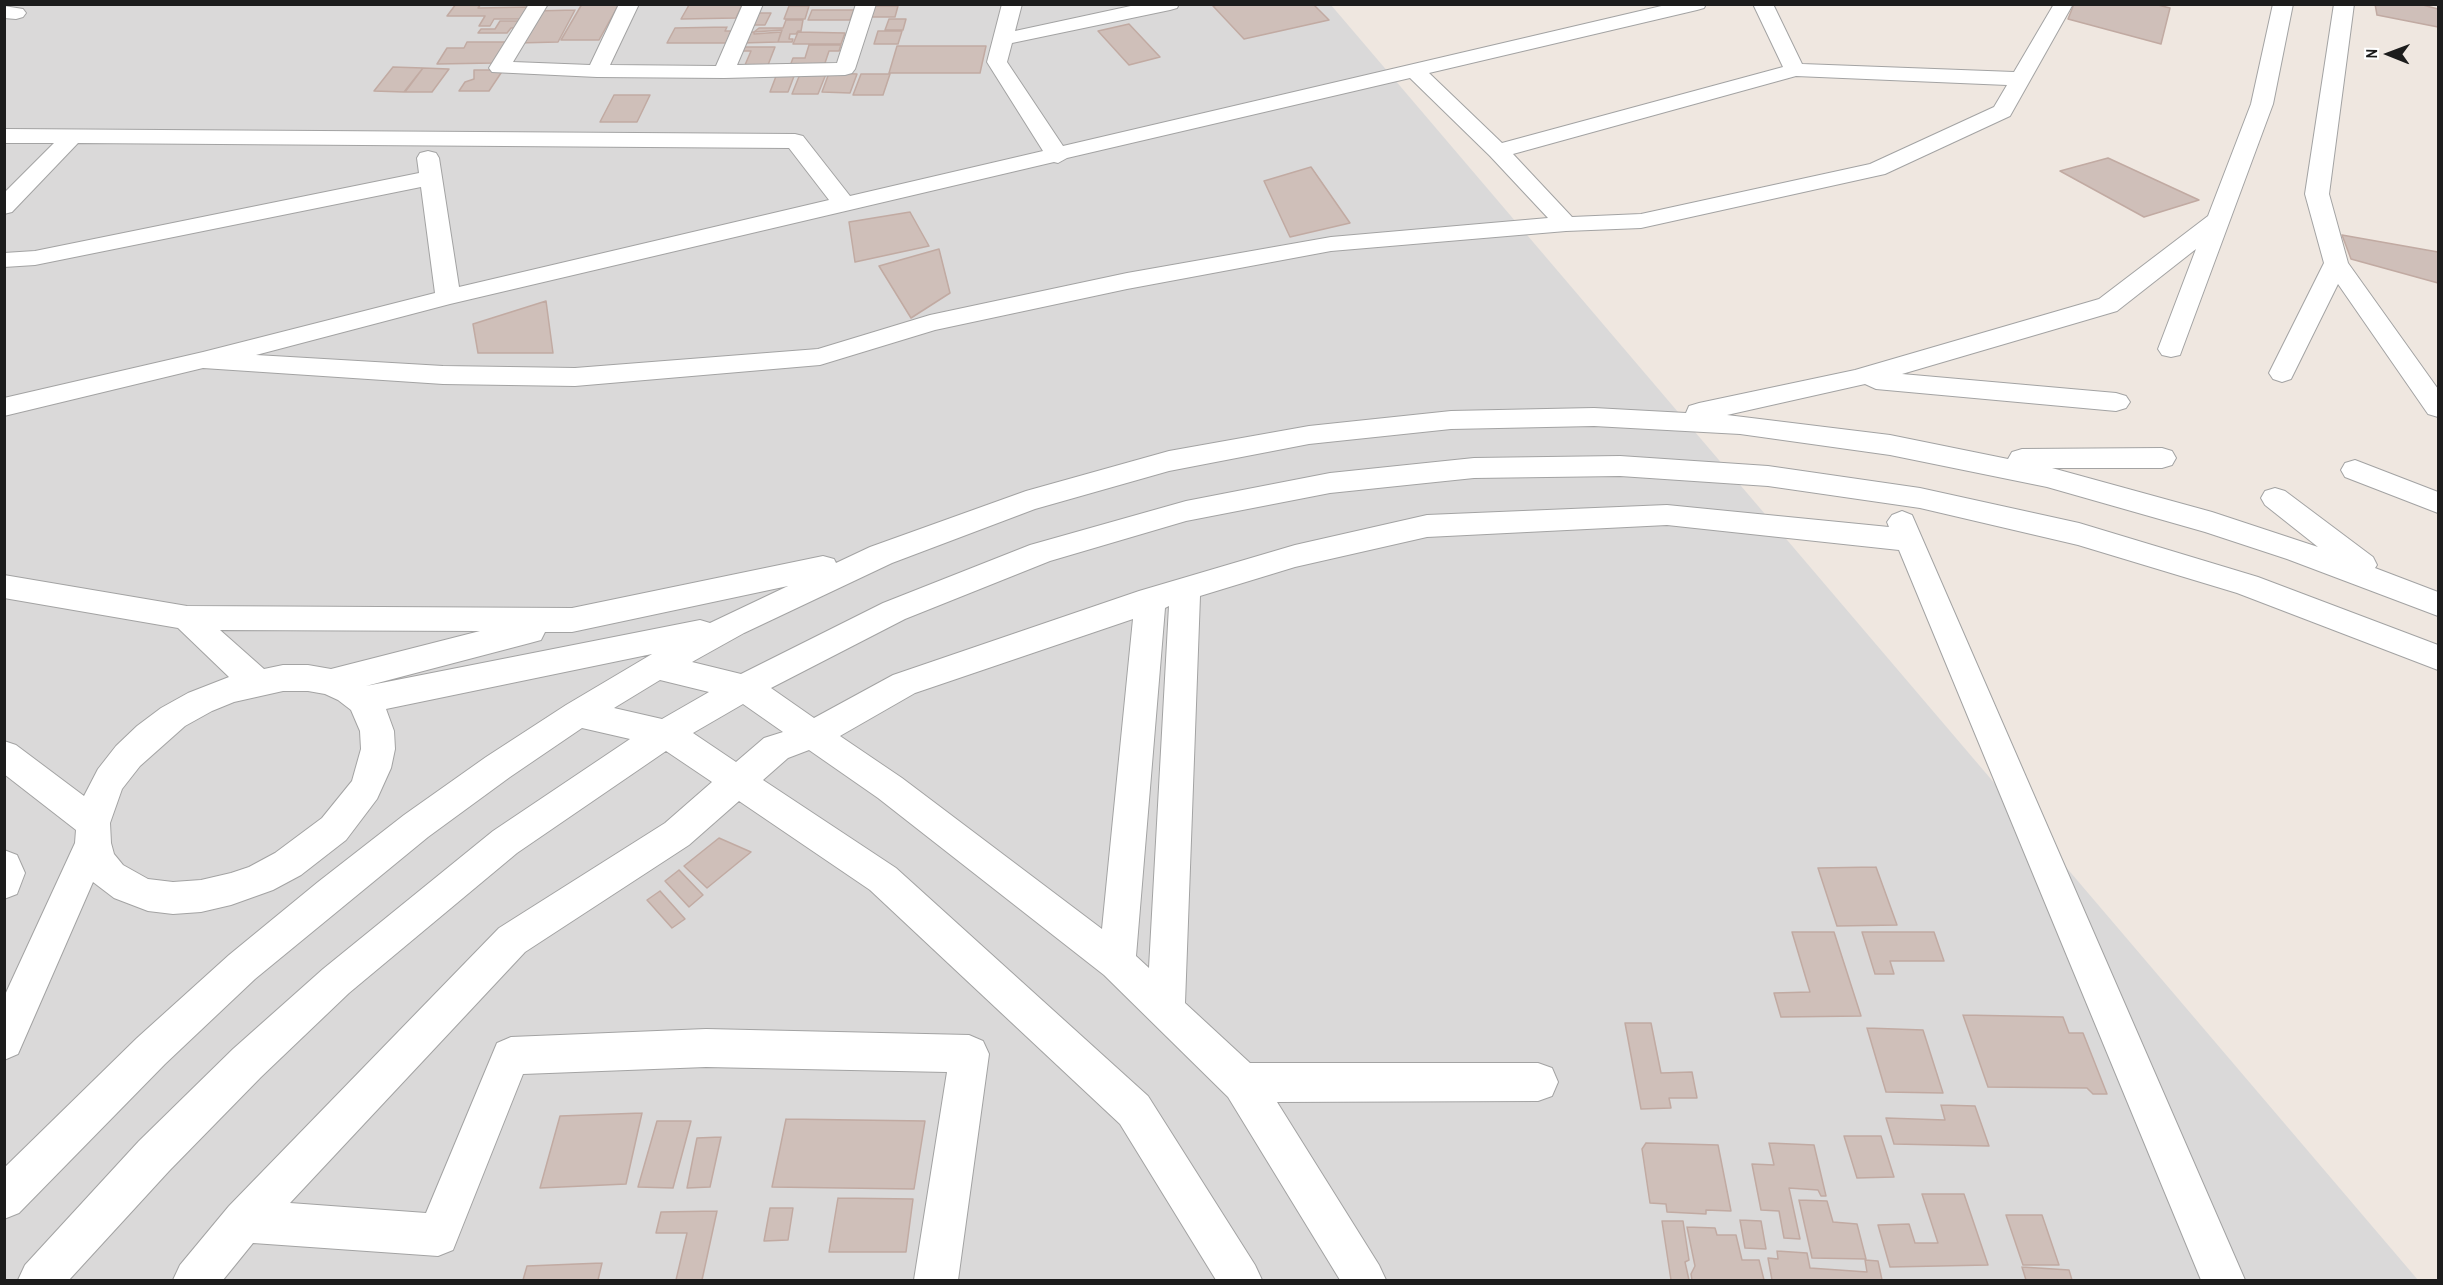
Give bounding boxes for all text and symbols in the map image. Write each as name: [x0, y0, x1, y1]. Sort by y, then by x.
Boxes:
north arrow: [2359, 24, 2419, 84]
text: N: [2360, 49, 2382, 59]

